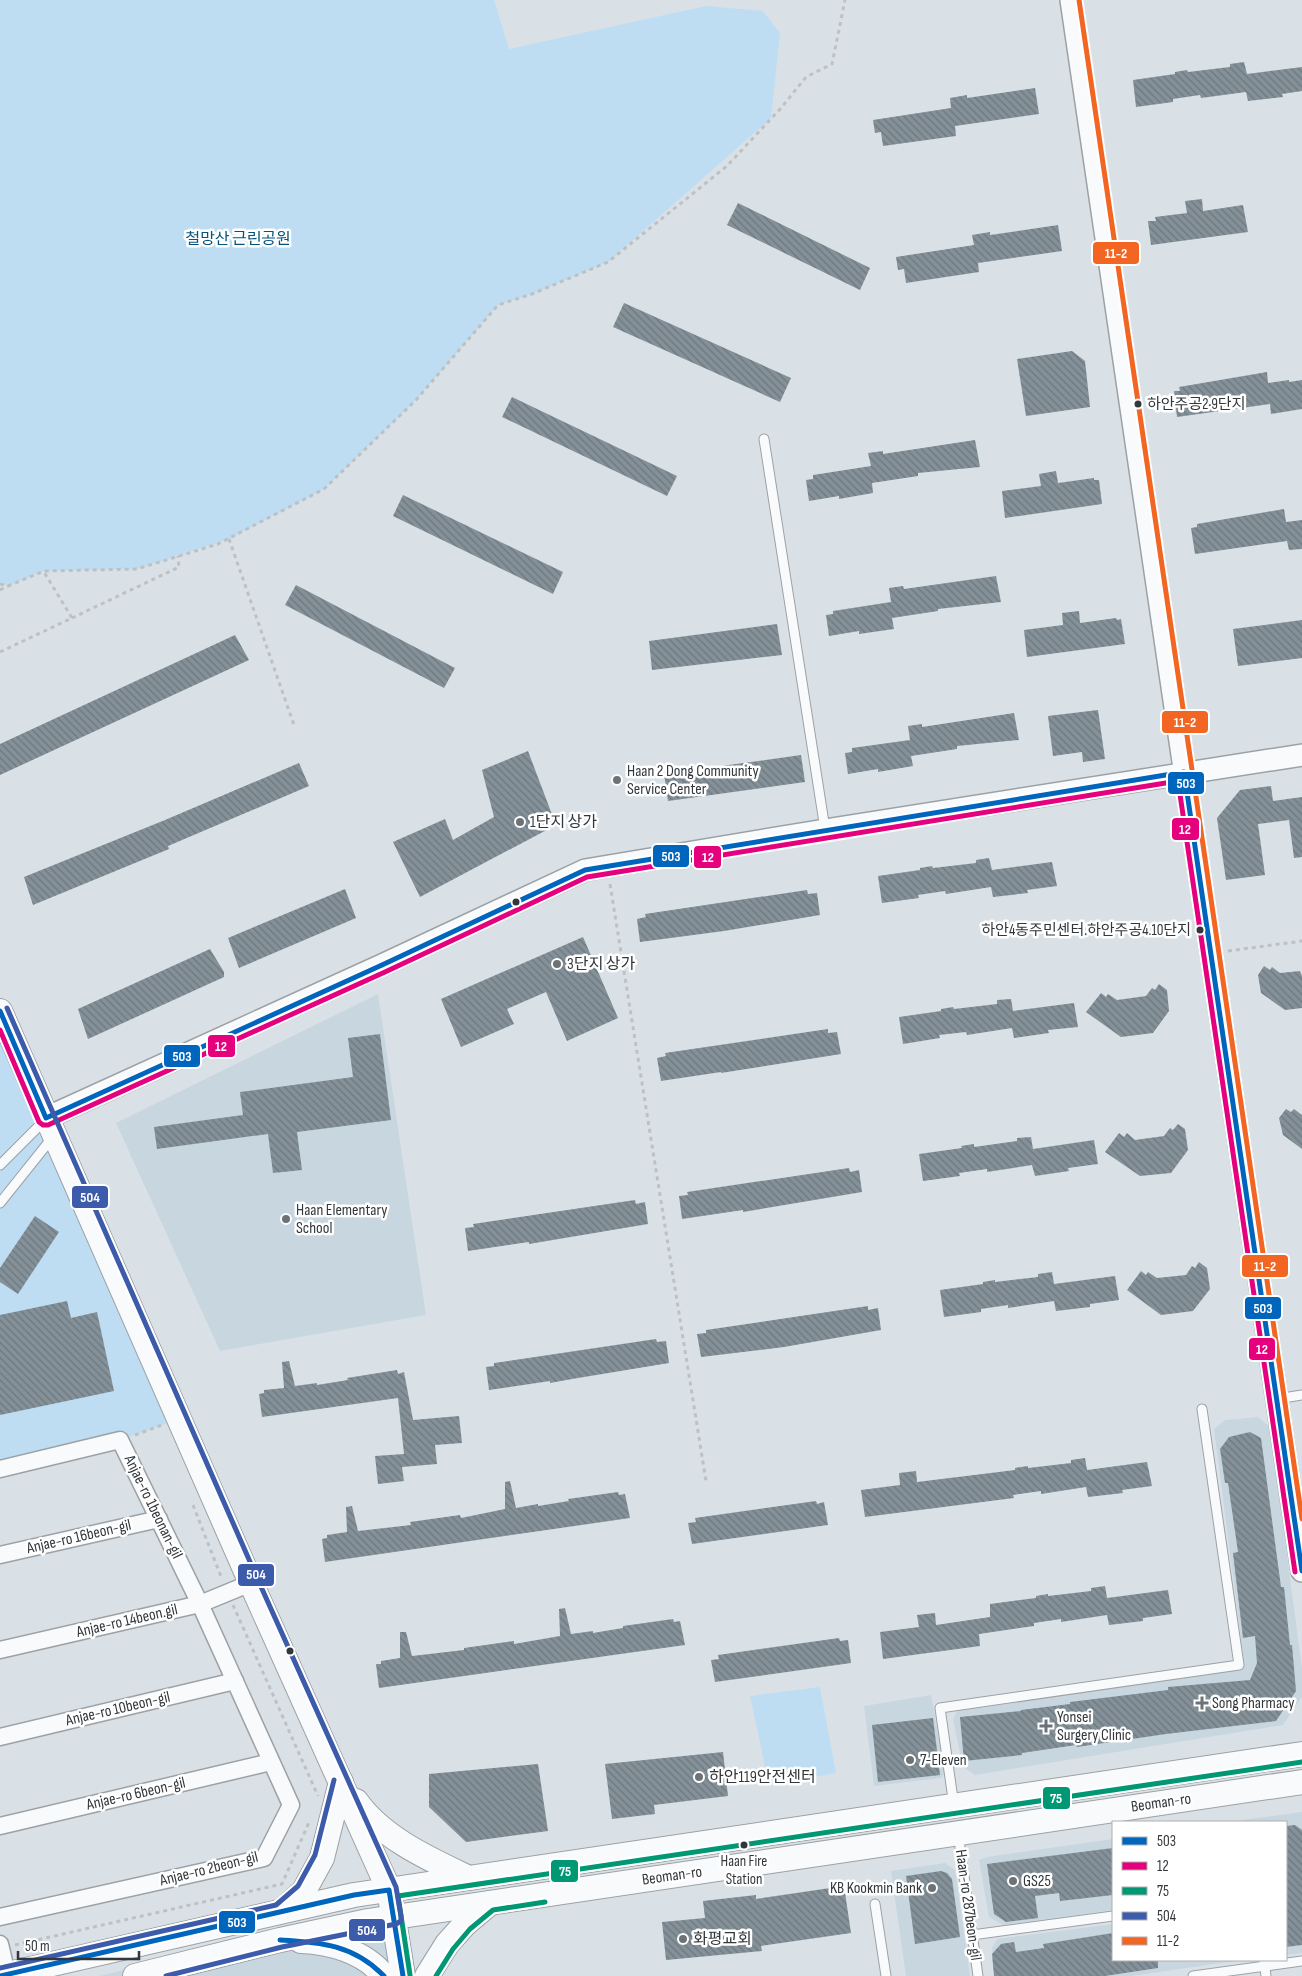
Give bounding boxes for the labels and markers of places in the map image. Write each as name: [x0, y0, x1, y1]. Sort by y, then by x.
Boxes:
place label: 하안주공2·9단지: [1147, 395, 1246, 414]
marker: 하안주공2·9단지: [1133, 399, 1143, 409]
place label: Haan 2 Dong Community Service Center: [627, 762, 759, 799]
marker: Haan 2 Dong Community Service Center: [611, 774, 623, 786]
place label: 1단지 상가: [530, 813, 597, 832]
marker: 1단지 상가: [514, 816, 526, 828]
unlabelled marker: [511, 897, 521, 907]
place label: 하안4동주민센터.하안주공4.10단지: [981, 921, 1191, 940]
marker: 하안4동주민센터.하안주공4.10단지: [1195, 925, 1205, 935]
place label: 3단지 상가: [567, 955, 635, 974]
marker: 3단지 상가: [551, 958, 563, 970]
place label: Haan Elementary School: [296, 1201, 387, 1238]
marker: Haan Elementary School: [280, 1213, 292, 1225]
unlabelled marker: [285, 1646, 295, 1656]
place label: Song Pharmacy: [1212, 1694, 1295, 1713]
marker: Song Pharmacy: [1196, 1697, 1208, 1709]
place label: Yonsei Surgery Clinic: [1057, 1708, 1131, 1745]
marker: Yonsei Surgery Clinic: [1039, 1719, 1053, 1733]
place label: 7-Eleven: [920, 1751, 967, 1770]
marker: 7-Eleven: [904, 1754, 916, 1766]
place label: 하안119안전센터: [709, 1768, 816, 1787]
marker: 하안119안전센터: [693, 1771, 705, 1783]
marker: Haan Fire Station: [739, 1840, 749, 1850]
place label: Haan Fire Station: [721, 1852, 767, 1889]
place label: GS25: [1023, 1872, 1051, 1891]
marker: GS25: [1007, 1875, 1019, 1887]
place label: KB Kookmin Bank: [830, 1879, 922, 1898]
marker: KB Kookmin Bank: [926, 1882, 938, 1894]
place label: 화평교회: [693, 1930, 752, 1949]
marker: 화평교회: [677, 1933, 689, 1945]

